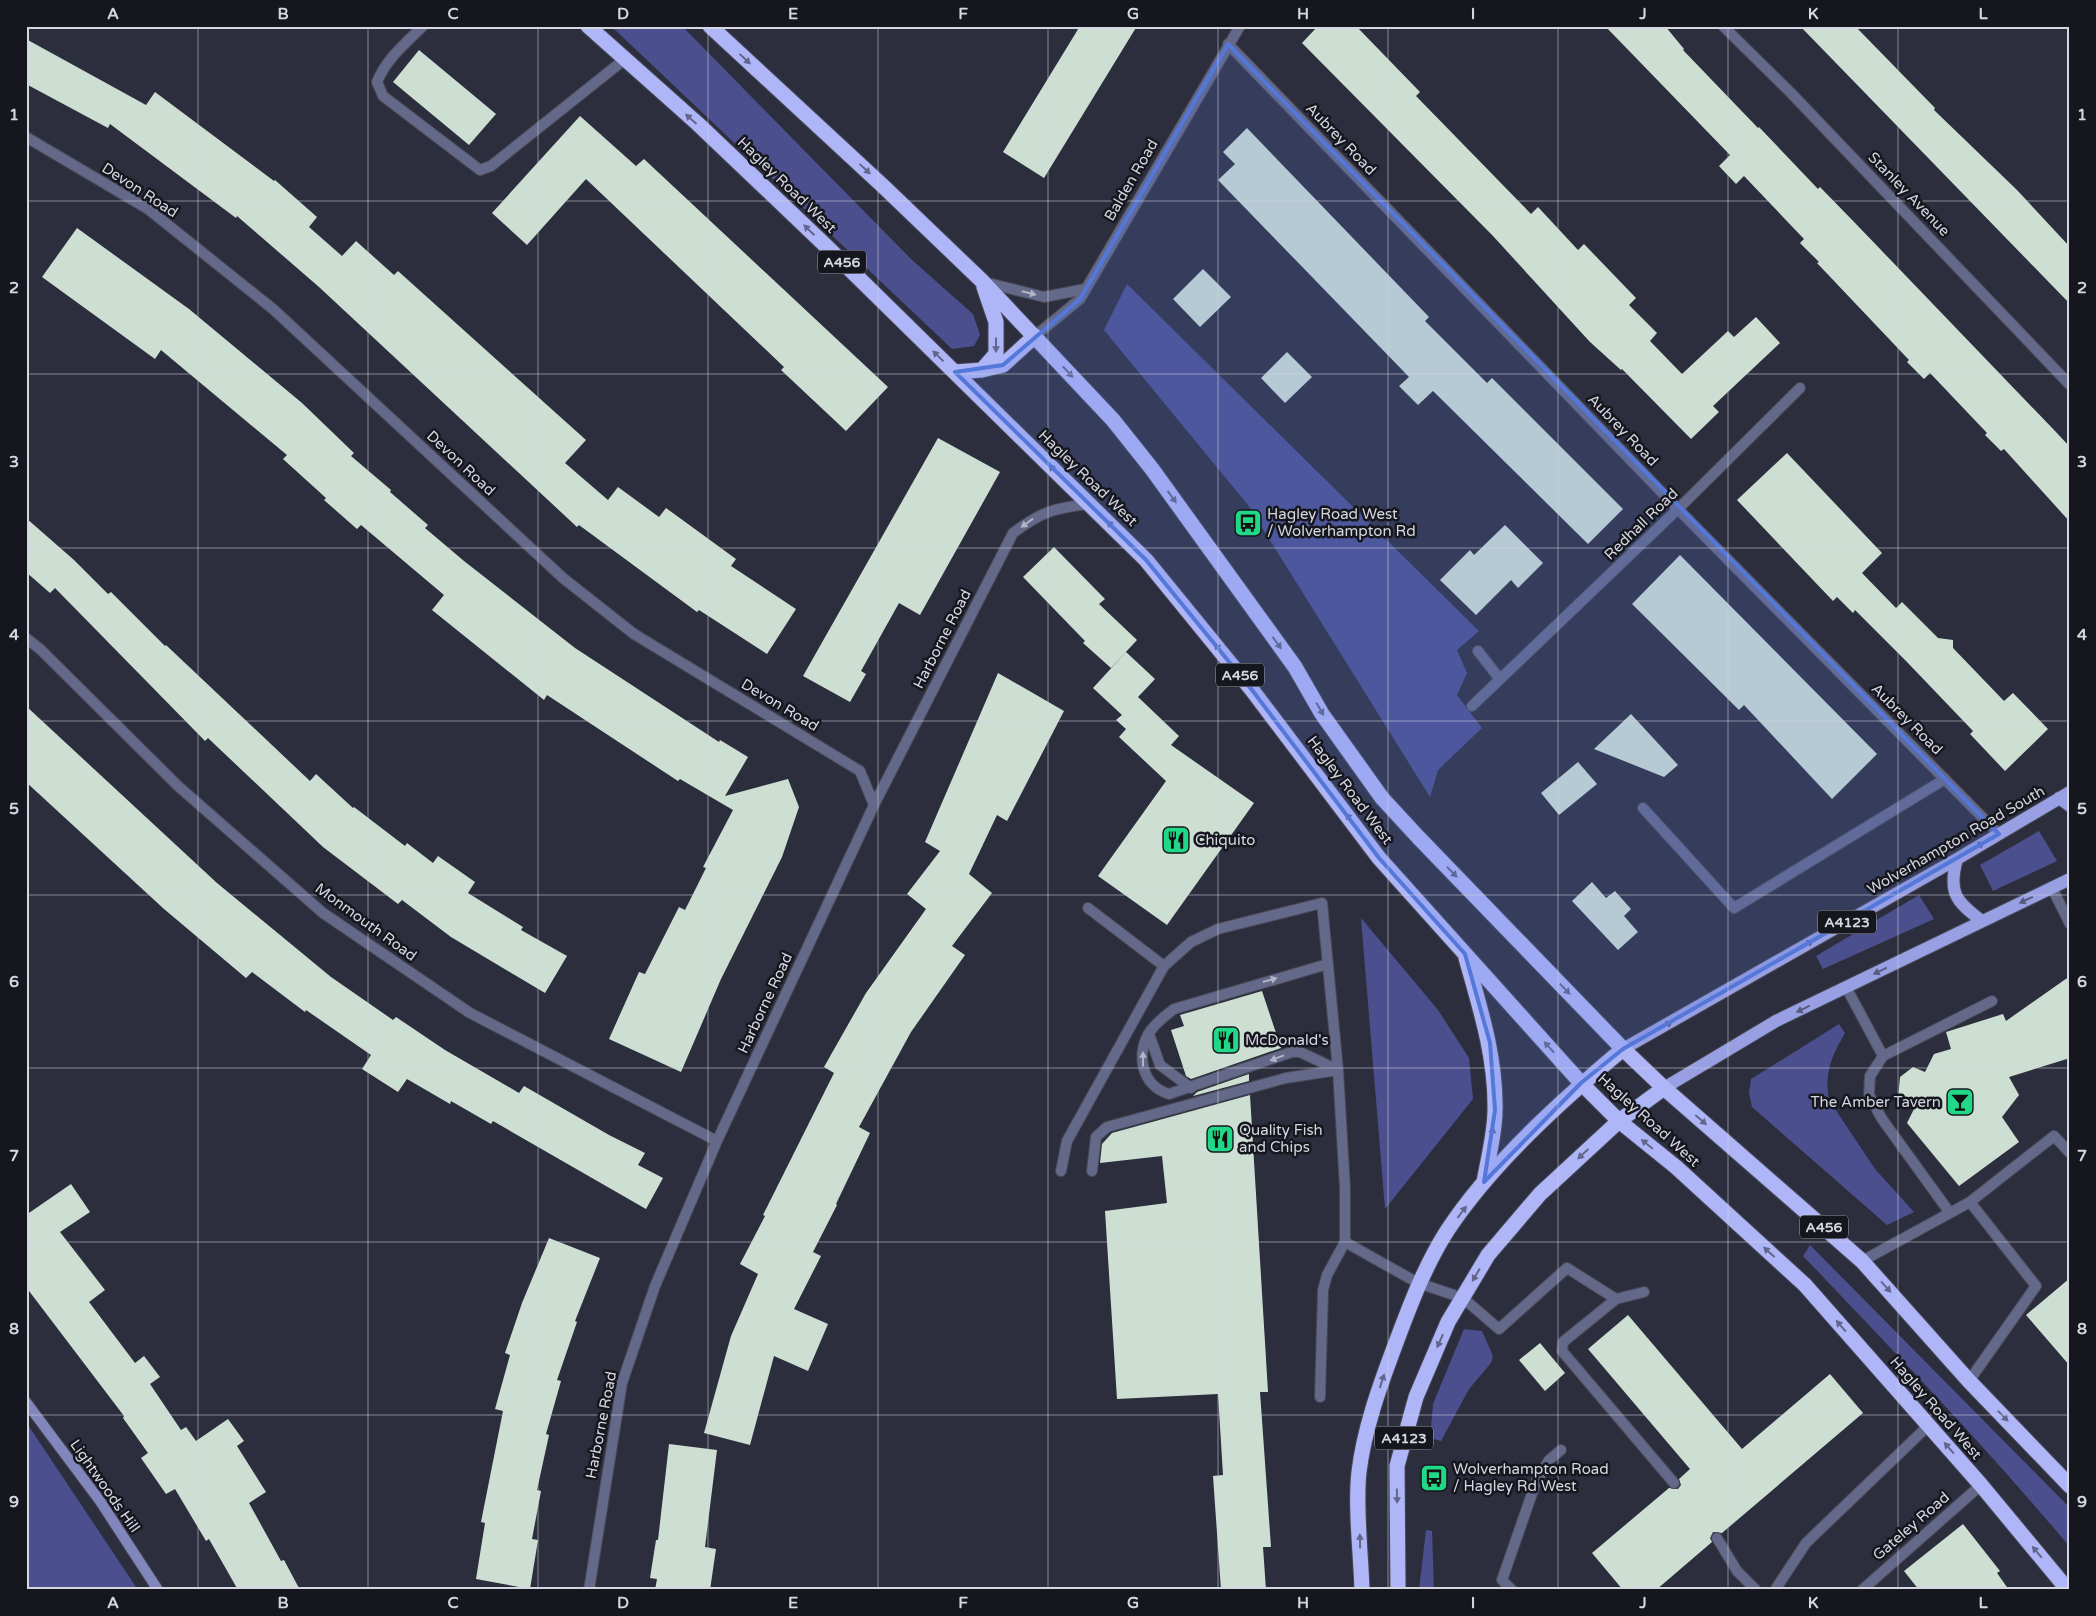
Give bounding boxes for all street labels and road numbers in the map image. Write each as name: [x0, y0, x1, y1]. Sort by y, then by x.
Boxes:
street label: Aubrey Road: [1302, 99, 1380, 179]
street label: Hagley Road West: [734, 133, 840, 237]
street label: Balden Road: [1100, 136, 1162, 224]
street label: Stanley Avenue: [1864, 148, 1954, 240]
street label: Devon Road: [99, 159, 181, 221]
road number: A456: [818, 250, 866, 274]
street label: Aubrey Road: [1584, 390, 1662, 470]
street label: Hagley Road West: [1035, 426, 1141, 530]
street label: Devon Road: [423, 427, 499, 499]
street label: Redhall Road: [1600, 484, 1682, 564]
street label: Harborne Road: [909, 586, 975, 692]
road number: A456: [1216, 664, 1264, 686]
street label: Devon Road: [738, 675, 822, 735]
street label: Aubrey Road: [1868, 680, 1946, 758]
street label: Hagley Road West: [1303, 732, 1397, 848]
street label: Wolverhampton Road South: [1864, 782, 2048, 898]
street label: Monmouth Road: [312, 879, 420, 965]
road number: A4123: [1818, 910, 1876, 934]
street label: Harborne Road: [734, 950, 796, 1056]
street label: Hagley Road West: [1594, 1070, 1704, 1171]
road number: A456: [1800, 1216, 1848, 1238]
street label: Hagley Road West: [1886, 1353, 1986, 1463]
street label: Harborne Road: [582, 1370, 620, 1480]
road number: A4123: [1375, 1426, 1433, 1450]
street label: Lightwoods Hill: [66, 1436, 144, 1536]
street label: Gateley Road: [1869, 1488, 1953, 1564]

